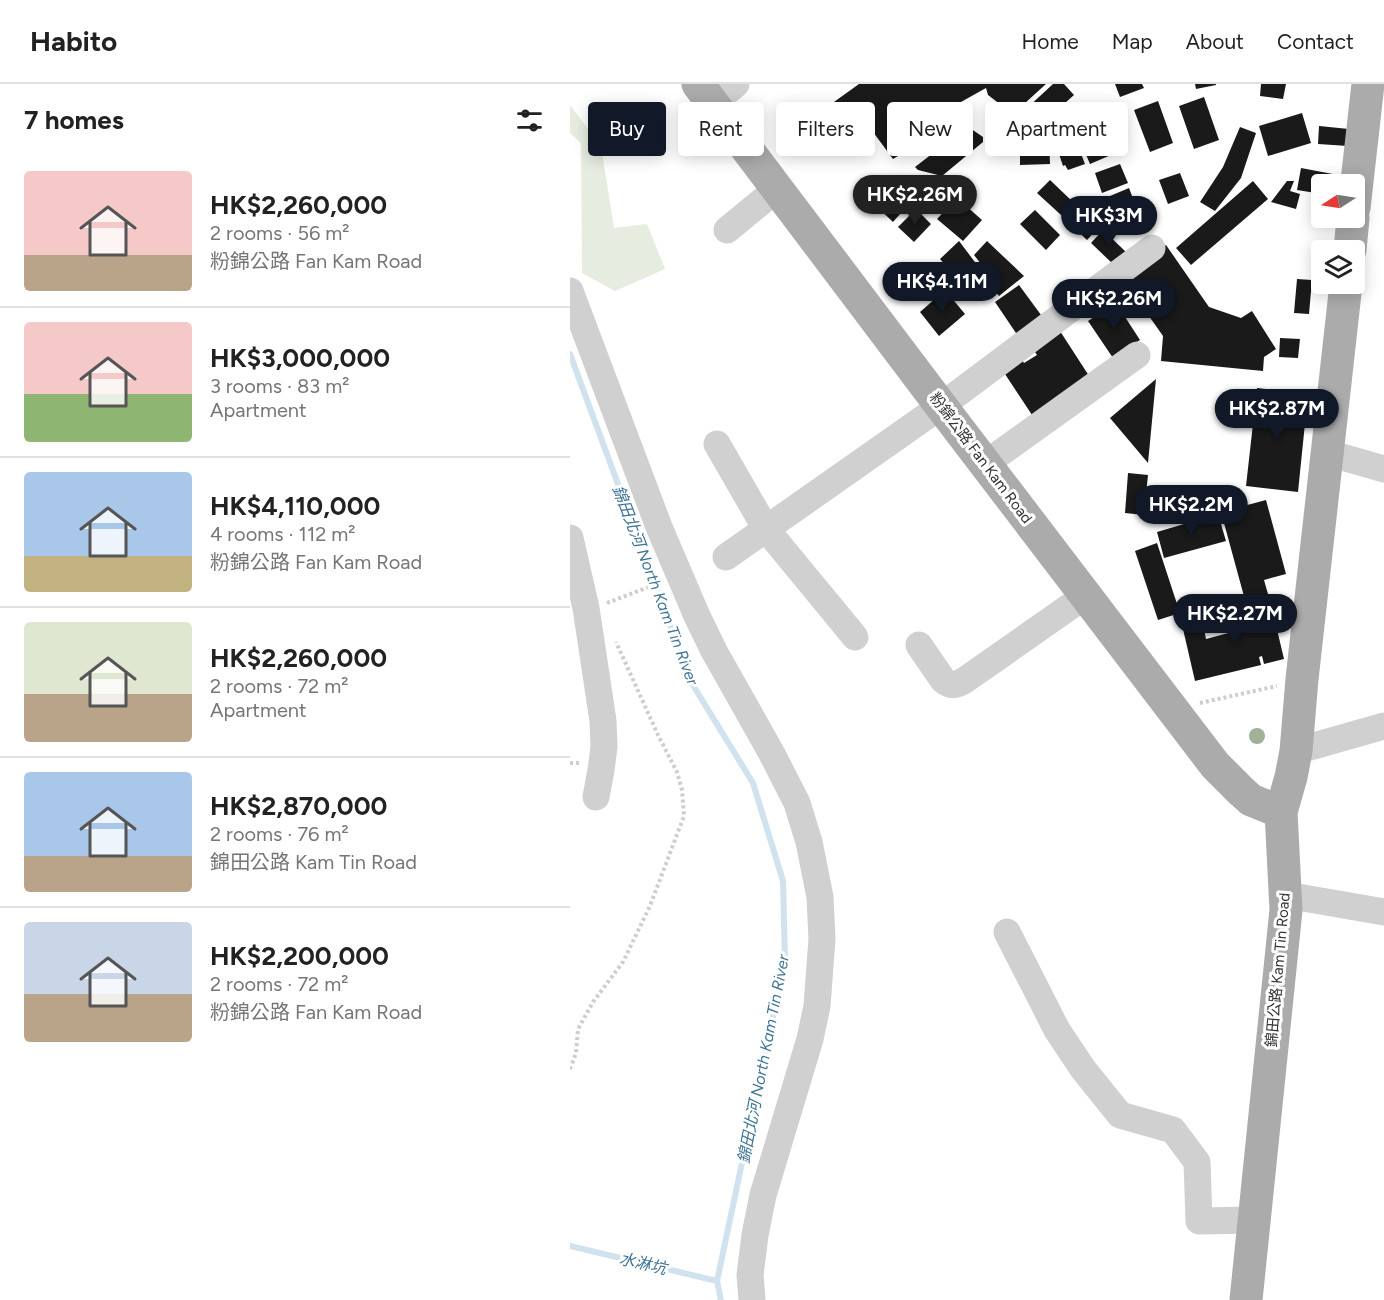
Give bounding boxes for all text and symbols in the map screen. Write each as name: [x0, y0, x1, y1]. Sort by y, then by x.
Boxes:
text: Habito: [30, 24, 117, 58]
text: Home: [1022, 29, 1079, 54]
text: Map: [1112, 29, 1153, 54]
text: About: [1186, 29, 1244, 54]
text: Contact: [1277, 29, 1354, 54]
chip: Buy: [588, 102, 666, 156]
chip: Rent: [678, 102, 764, 156]
chip: Filters: [776, 102, 875, 156]
chip: New: [887, 102, 973, 156]
chip: Apartment: [985, 102, 1128, 156]
text: 7 homes: [24, 104, 124, 136]
icon: filters: [513, 104, 546, 137]
north arrow: [1311, 174, 1365, 228]
map controls: [1311, 174, 1365, 294]
pin: HK$2.26M: [853, 175, 977, 226]
text: HK$2.26M: [867, 182, 963, 206]
text: HK$2,260,000: [210, 189, 387, 221]
icon: home: [72, 195, 144, 267]
pin: HK$3M: [1067, 196, 1151, 247]
text: HK$3M: [1075, 203, 1143, 227]
text: 2 rooms · 56 m²: [210, 221, 349, 245]
button: layers: [1311, 240, 1365, 294]
text: 粉錦公路 Fan Kam Road: [210, 249, 422, 273]
pin: HK$4.11M: [880, 262, 1004, 313]
text: HK$4.11M: [896, 269, 988, 293]
pin: HK$2.26M: [1052, 279, 1176, 330]
text: HK$2.26M: [1066, 286, 1162, 310]
text: HK$3,000,000: [210, 342, 390, 374]
icon: home: [72, 346, 144, 418]
text: 3 rooms · 83 m²: [210, 374, 349, 398]
street label: 粉錦公路 Fan Kam Road: [926, 389, 1036, 527]
pin: HK$2.87M: [1215, 389, 1339, 440]
text: HK$2.87M: [1229, 396, 1325, 420]
text: Apartment: [210, 398, 307, 422]
water label: 錦田北河 North Kam Tin River: [609, 483, 703, 688]
pin: HK$2.2M: [1136, 485, 1246, 536]
text: HK$4,110,000: [210, 490, 380, 522]
text: HK$2.2M: [1149, 492, 1233, 516]
icon: home: [72, 496, 144, 568]
text: 4 rooms · 112 m²: [210, 522, 356, 546]
text: 粉錦公路 Fan Kam Road: [210, 550, 422, 574]
pin: HK$2.27M: [1173, 594, 1297, 645]
text: HK$2.27M: [1187, 601, 1283, 625]
text: HK$2,260,000: [210, 642, 387, 674]
icon: home: [72, 646, 144, 718]
text: 2 rooms · 72 m²: [210, 674, 348, 698]
text: Apartment: [210, 698, 307, 722]
text: HK$2,870,000: [210, 790, 387, 822]
icon: home: [72, 796, 144, 868]
text: 2 rooms · 76 m²: [210, 822, 349, 846]
text: 錦田公路 Kam Tin Road: [210, 850, 417, 874]
street label: 錦田公路 Kam Tin Road: [1262, 892, 1294, 1048]
text: HK$2,200,000: [210, 940, 389, 972]
icon: home: [72, 946, 144, 1018]
water label: 錦田北河 North Kam Tin River: [734, 953, 793, 1165]
text: 2 rooms · 72 m²: [210, 972, 348, 996]
text: 粉錦公路 Fan Kam Road: [210, 1000, 422, 1024]
water label: 水淋坑: [617, 1249, 670, 1279]

